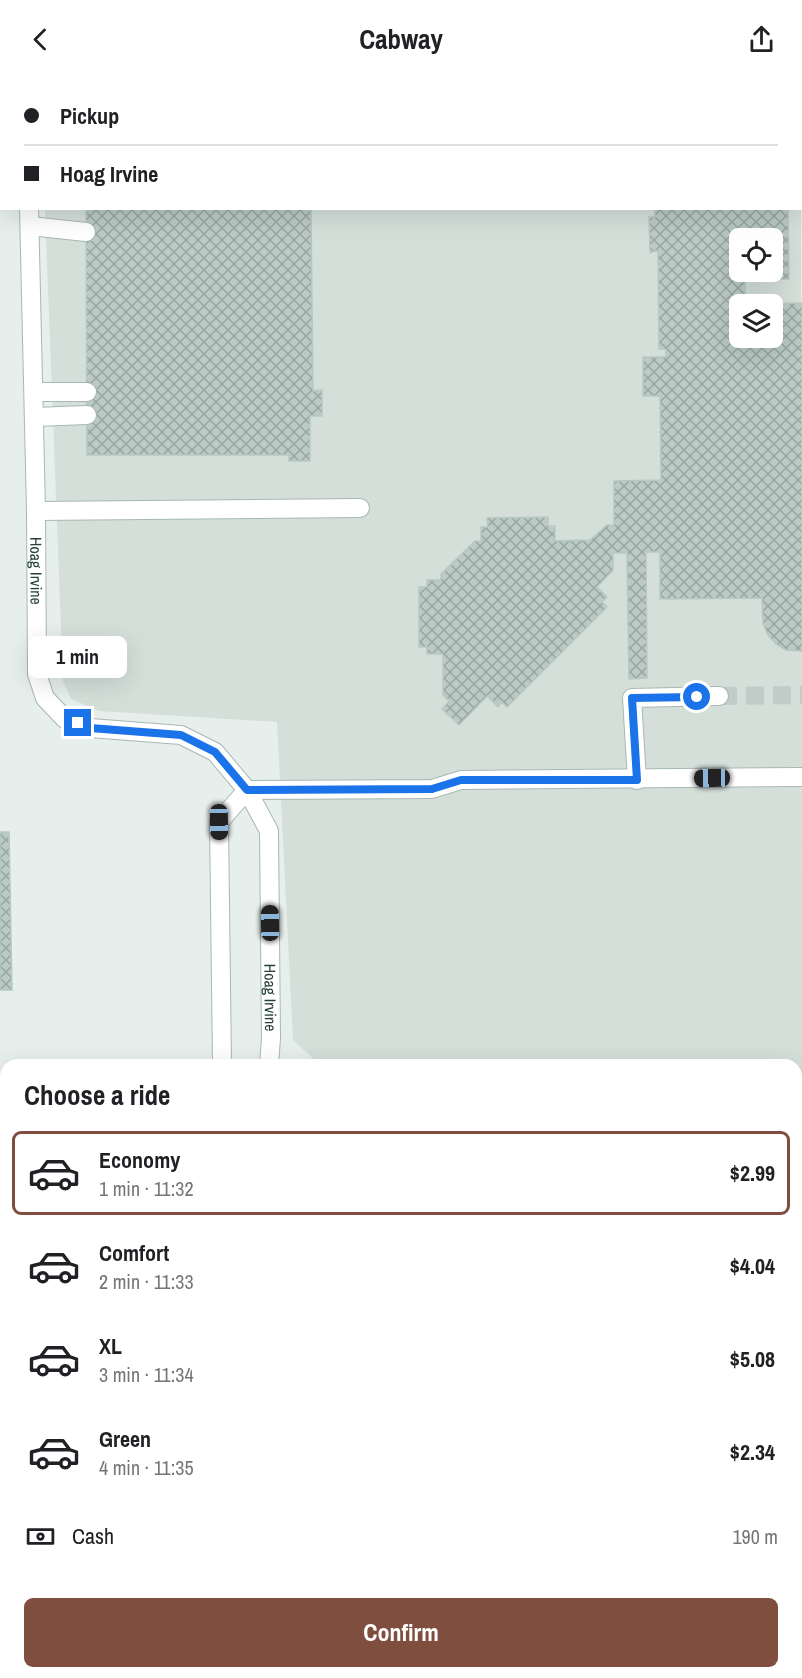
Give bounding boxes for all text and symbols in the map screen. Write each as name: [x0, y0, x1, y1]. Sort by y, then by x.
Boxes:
text: Cabway: [359, 21, 443, 57]
icon: back: [24, 23, 57, 56]
icon: share: [745, 23, 778, 56]
text: Pickup: [60, 101, 119, 131]
text: Hoag Irvine: [60, 159, 158, 189]
map controls: [729, 228, 783, 348]
button: locate: [729, 228, 783, 282]
button: layers: [729, 294, 783, 348]
street label: Hoag Irvine: [25, 537, 48, 605]
callout: 1 min: [28, 636, 128, 678]
text: 1 min: [56, 643, 99, 670]
route start: [683, 683, 710, 710]
route end: [64, 709, 91, 736]
car: [694, 769, 730, 787]
car: [210, 804, 228, 840]
car: [261, 905, 279, 941]
street label: Hoag Irvine: [259, 964, 282, 1032]
text: Choose a ride: [24, 1077, 170, 1113]
text: Economy: [99, 1145, 180, 1175]
icon: car: [27, 1146, 81, 1200]
text: $2.99: [730, 1158, 775, 1188]
text: 1 min · 11:32: [99, 1175, 194, 1202]
text: Comfort: [99, 1238, 169, 1268]
icon: car: [27, 1239, 81, 1293]
text: $4.04: [730, 1251, 775, 1281]
text: 2 min · 11:33: [99, 1268, 194, 1295]
text: XL: [99, 1331, 122, 1361]
icon: car: [27, 1332, 81, 1386]
text: $5.08: [730, 1344, 775, 1374]
text: 3 min · 11:34: [99, 1361, 194, 1388]
text: Green: [99, 1424, 151, 1454]
icon: car: [27, 1425, 81, 1479]
text: $2.34: [730, 1437, 775, 1467]
text: 4 min · 11:35: [99, 1454, 194, 1481]
icon: cash: [24, 1520, 57, 1553]
text: Cash: [72, 1521, 114, 1551]
text: 190 m: [732, 1523, 778, 1550]
button: Confirm: [24, 1598, 778, 1667]

